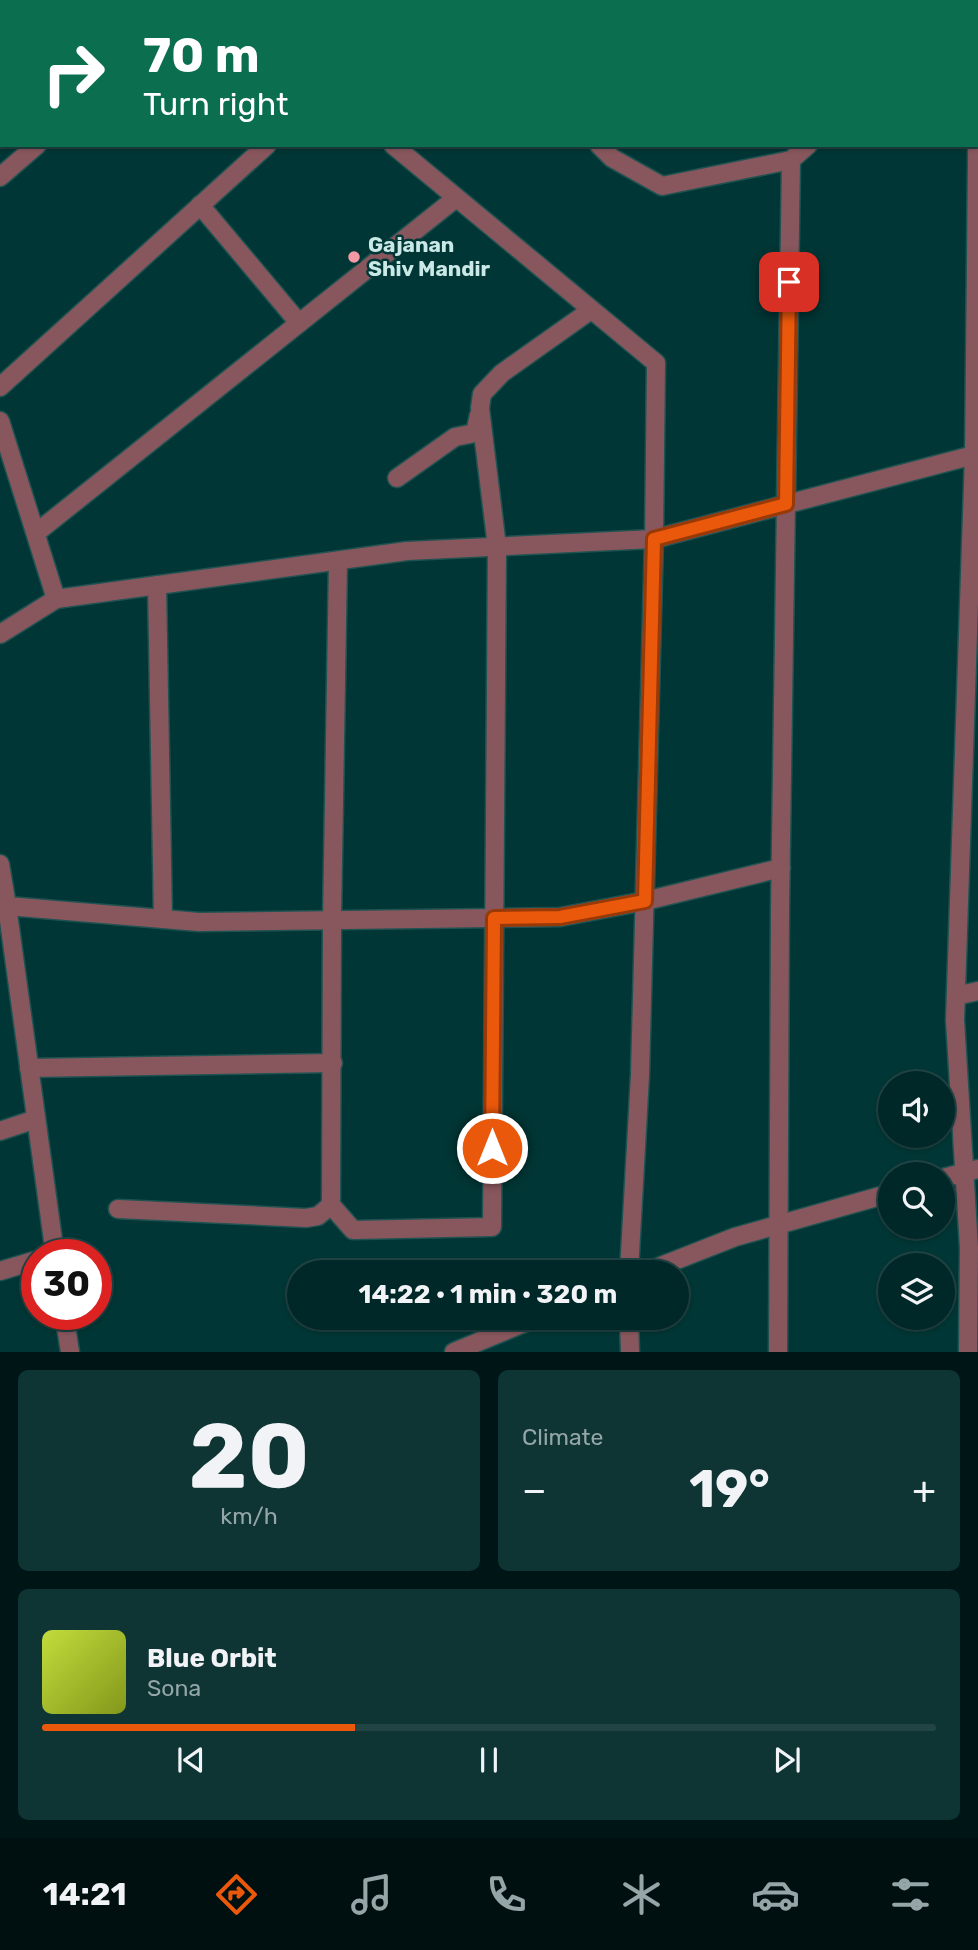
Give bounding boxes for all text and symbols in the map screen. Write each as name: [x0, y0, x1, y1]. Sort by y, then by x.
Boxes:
text: 70 m: [143, 26, 260, 84]
icon: right: [28, 28, 119, 119]
text: Turn right: [143, 85, 288, 123]
place label: Gajanan Shiv Mandir: [368, 232, 491, 281]
marker: Gajanan Shiv Mandir: [346, 249, 362, 265]
pin: [759, 252, 819, 312]
icon: arrive: [770, 263, 808, 301]
map controls: [878, 1071, 955, 1330]
button: sound: [878, 1071, 955, 1148]
position arrow: [455, 1111, 529, 1185]
button: search: [878, 1162, 955, 1239]
speed limit sign: 30: [21, 1239, 112, 1330]
button: layers: [878, 1253, 955, 1330]
text: 14:22 · 1 min · 320 m: [359, 1279, 617, 1310]
text: 20: [188, 1402, 310, 1510]
text: Climate: [522, 1423, 603, 1451]
text: 19°: [689, 1458, 770, 1520]
text: −: [522, 1467, 547, 1513]
text: +: [912, 1467, 936, 1513]
text: km/h: [220, 1502, 278, 1530]
text: Blue Orbit: [147, 1643, 277, 1674]
text: Sona: [147, 1674, 201, 1702]
icon: previous: [172, 1741, 210, 1779]
icon: pause: [470, 1741, 508, 1779]
icon: next: [768, 1741, 806, 1779]
icon: directions: [212, 1870, 261, 1919]
icon: music: [347, 1870, 396, 1919]
icon: phone: [482, 1870, 531, 1919]
icon: climate: [617, 1870, 666, 1919]
icon: car: [751, 1870, 800, 1919]
icon: filters: [886, 1870, 935, 1919]
text: 14:21: [43, 1875, 127, 1913]

